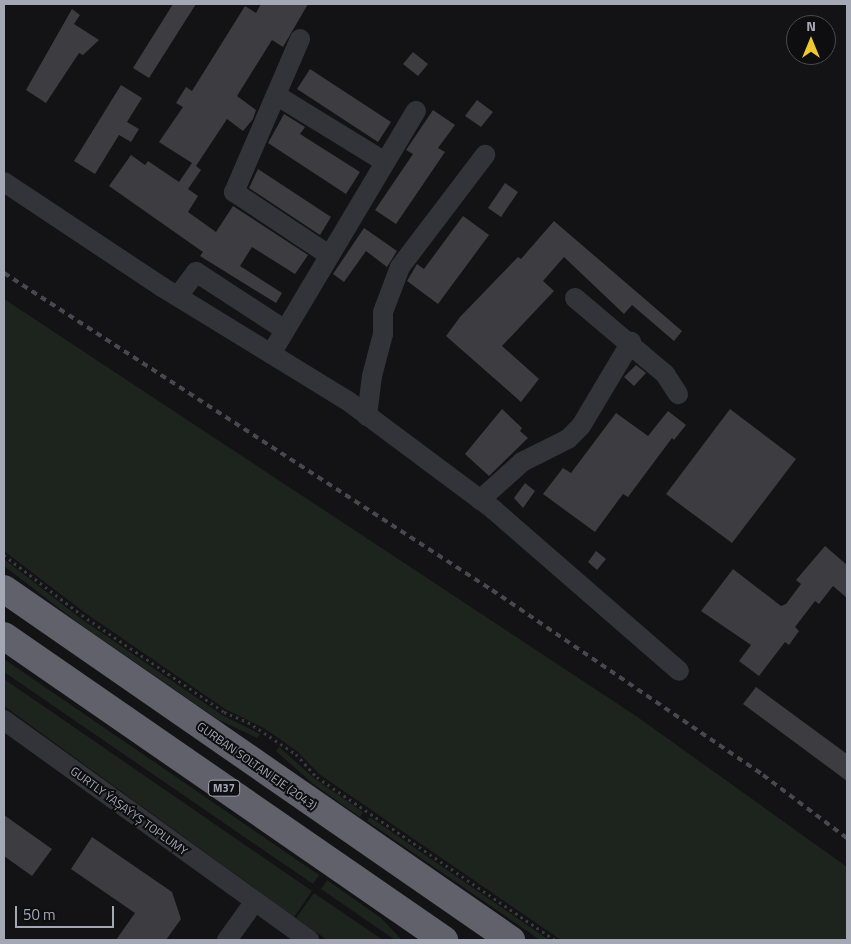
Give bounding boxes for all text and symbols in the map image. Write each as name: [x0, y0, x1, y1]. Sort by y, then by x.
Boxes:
north arrow: [786, 15, 836, 65]
text: N: [806, 15, 816, 36]
street label: GURBAN SOLTAN EJE (2043): [194, 719, 320, 813]
street label: GURTLY ÝAŞAÝYŞ TOPLUMY: [68, 764, 190, 858]
road number: M37: [208, 780, 240, 796]
scale bar: [18, 896, 116, 928]
text: 50 m: [23, 903, 56, 926]

